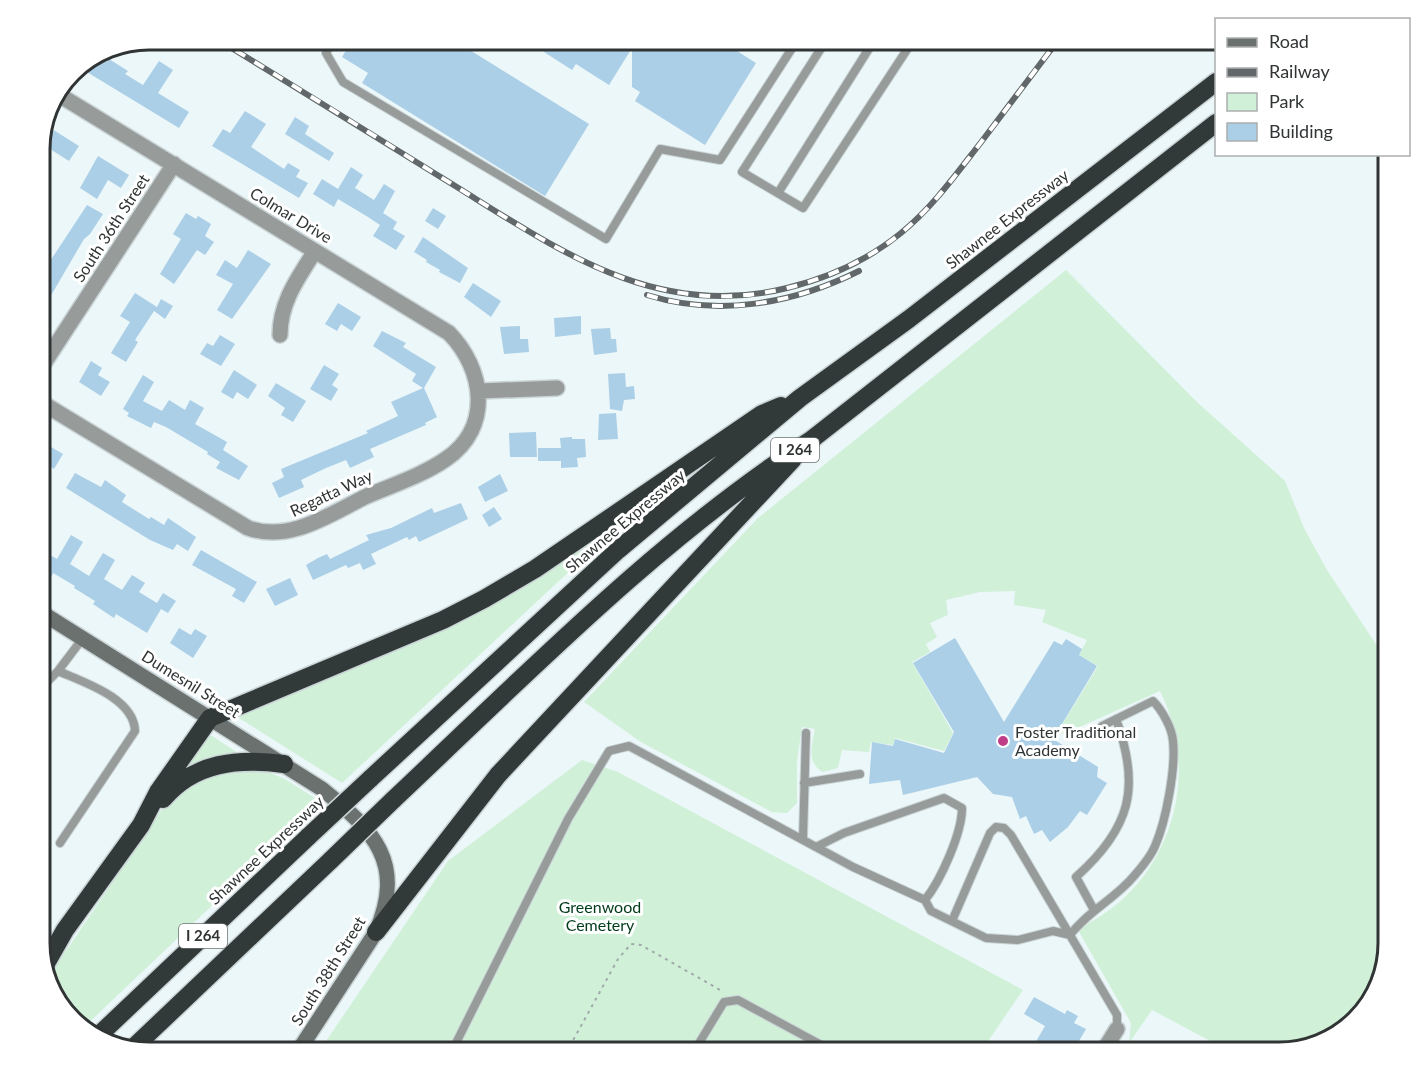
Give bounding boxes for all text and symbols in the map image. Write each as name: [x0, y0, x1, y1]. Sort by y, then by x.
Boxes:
legend: [1215, 18, 1410, 156]
text: Road: [1269, 30, 1309, 52]
text: Railway: [1269, 60, 1330, 82]
text: Park: [1269, 90, 1305, 112]
text: Building: [1269, 120, 1333, 142]
street label: Shawnee Expressway: [942, 164, 1072, 272]
street label: South 36th Street: [69, 170, 153, 285]
street label: Colmar Drive: [247, 183, 336, 246]
road number: I 264: [771, 438, 819, 462]
street label: Regatta Way: [287, 465, 376, 520]
street label: Shawnee Expressway: [561, 465, 689, 576]
street label: Dumesnil Street: [139, 646, 244, 722]
place label: Foster Traditional Academy: [1015, 722, 1136, 759]
marker: Foster Traditional Academy: [996, 734, 1010, 748]
street label: Shawnee Expressway: [204, 791, 328, 908]
park label: Greenwood Cemetery: [559, 897, 641, 934]
street label: South 38th Street: [286, 913, 369, 1029]
road number: I 264: [179, 924, 227, 948]

